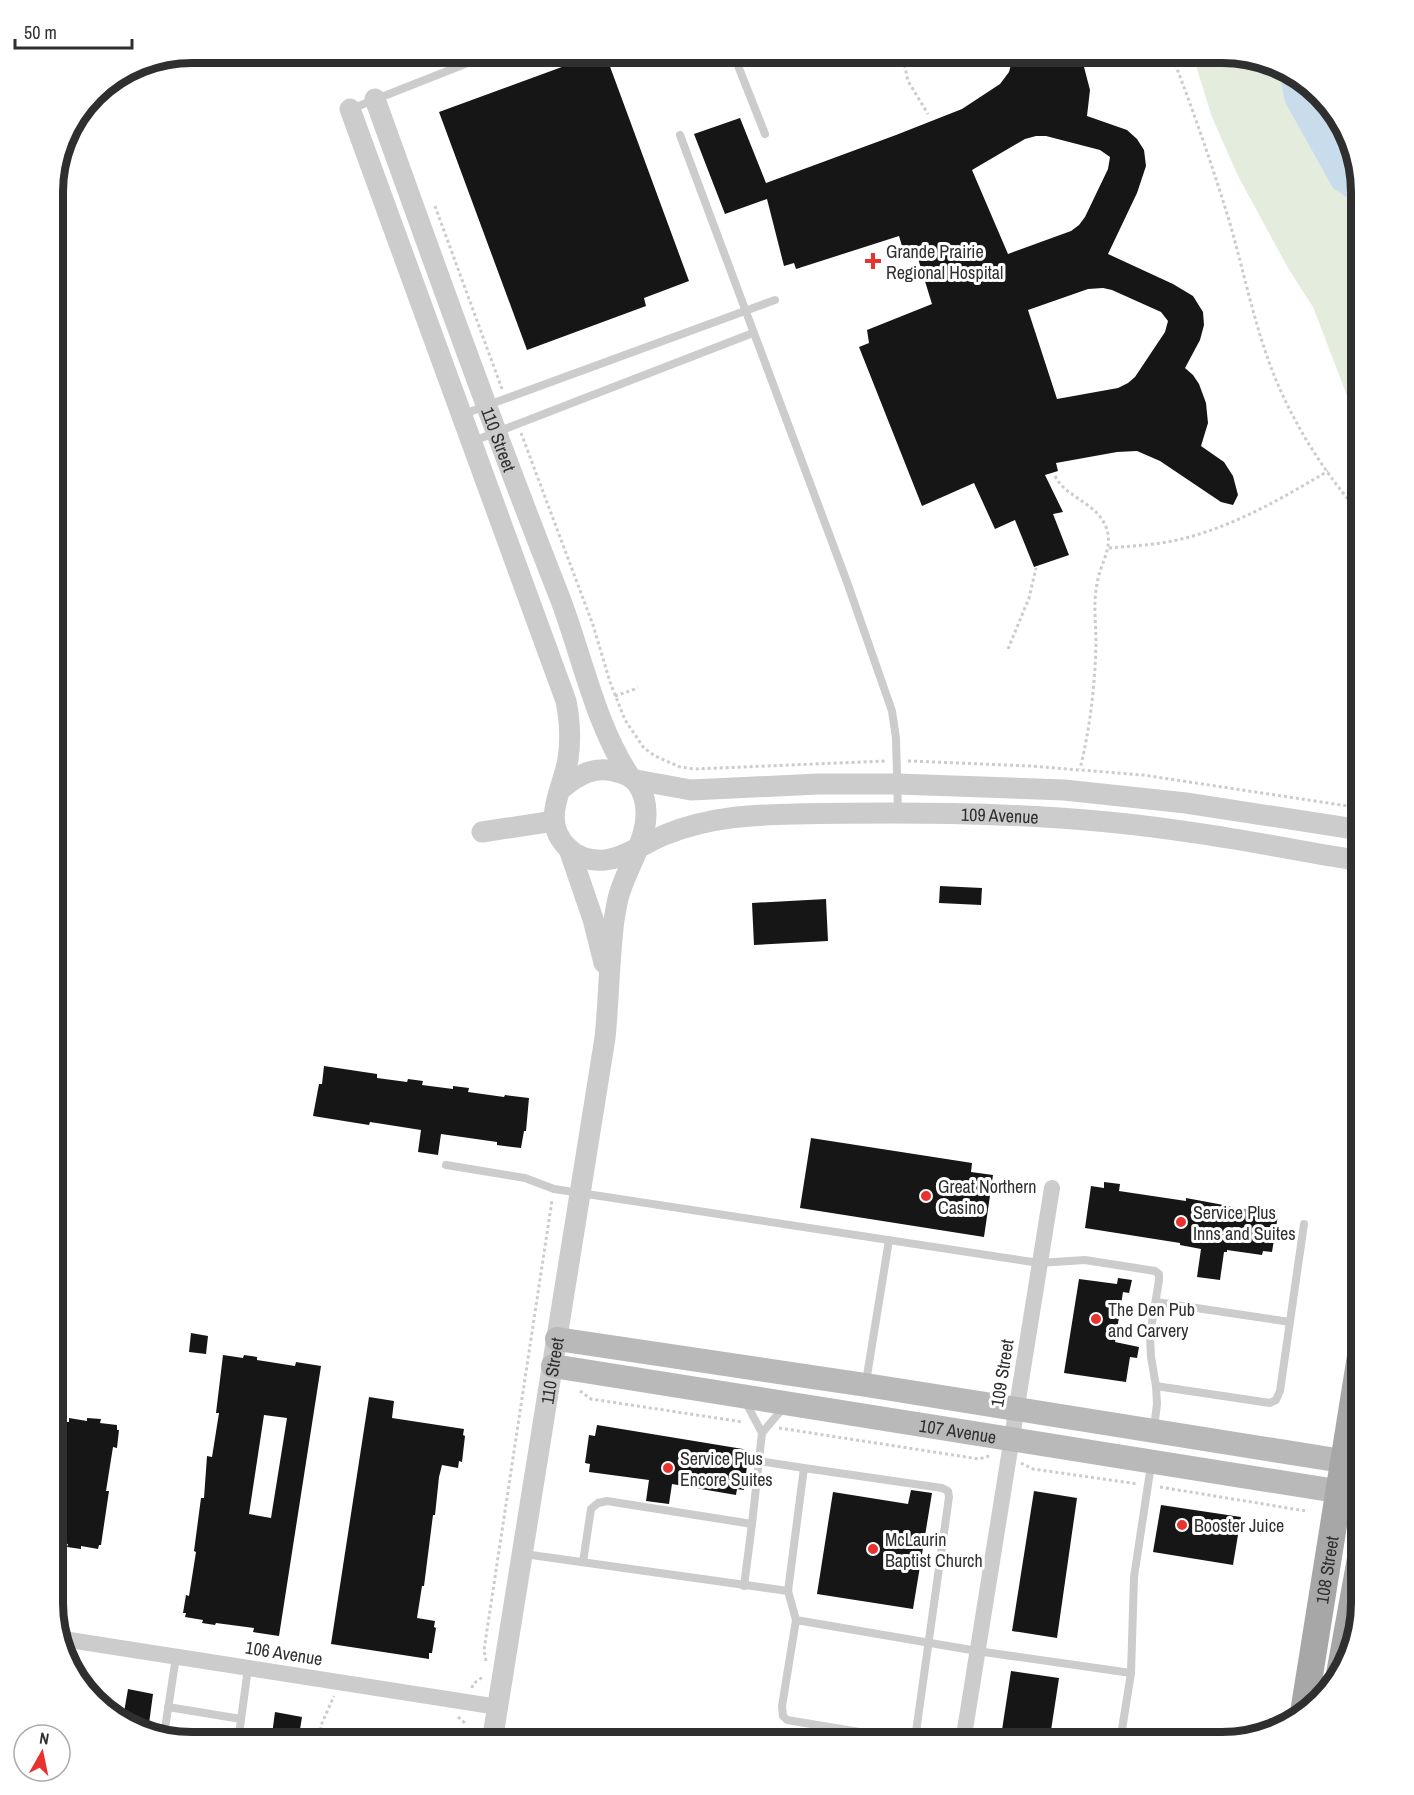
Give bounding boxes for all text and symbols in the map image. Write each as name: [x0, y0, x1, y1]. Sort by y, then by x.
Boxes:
scale bar: [15, 12, 132, 50]
text: 50 m: [24, 20, 57, 45]
place label: Grande Prairie Regional Hospital: [886, 239, 1003, 285]
marker: Grande Prairie Regional Hospital: [864, 252, 882, 270]
street label: 110 Street: [476, 403, 523, 475]
street label: 109 Avenue: [961, 801, 1039, 829]
place label: Great Northern Casino: [938, 1174, 1036, 1220]
marker: Great Northern Casino: [919, 1189, 933, 1203]
place label: Service Plus Inns and Suites: [1193, 1200, 1296, 1246]
marker: Service Plus Inns and Suites: [1174, 1215, 1188, 1229]
place label: The Den Pub and Carvery: [1108, 1297, 1195, 1343]
marker: The Den Pub and Carvery: [1089, 1312, 1103, 1326]
street label: 110 Street: [534, 1336, 569, 1406]
street label: 109 Street: [984, 1337, 1020, 1409]
street label: 107 Avenue: [917, 1412, 998, 1449]
place label: Service Plus Encore Suites: [680, 1446, 773, 1492]
marker: Service Plus Encore Suites: [661, 1461, 675, 1475]
place label: Booster Juice: [1194, 1513, 1284, 1538]
marker: Booster Juice: [1175, 1518, 1189, 1532]
place label: McLaurin Baptist Church: [885, 1527, 983, 1573]
street label: 108 Street: [1309, 1534, 1344, 1606]
marker: McLaurin Baptist Church: [866, 1542, 880, 1556]
street label: 106 Avenue: [244, 1635, 324, 1671]
north arrow: [12, 1723, 72, 1783]
text: N: [38, 1727, 51, 1750]

